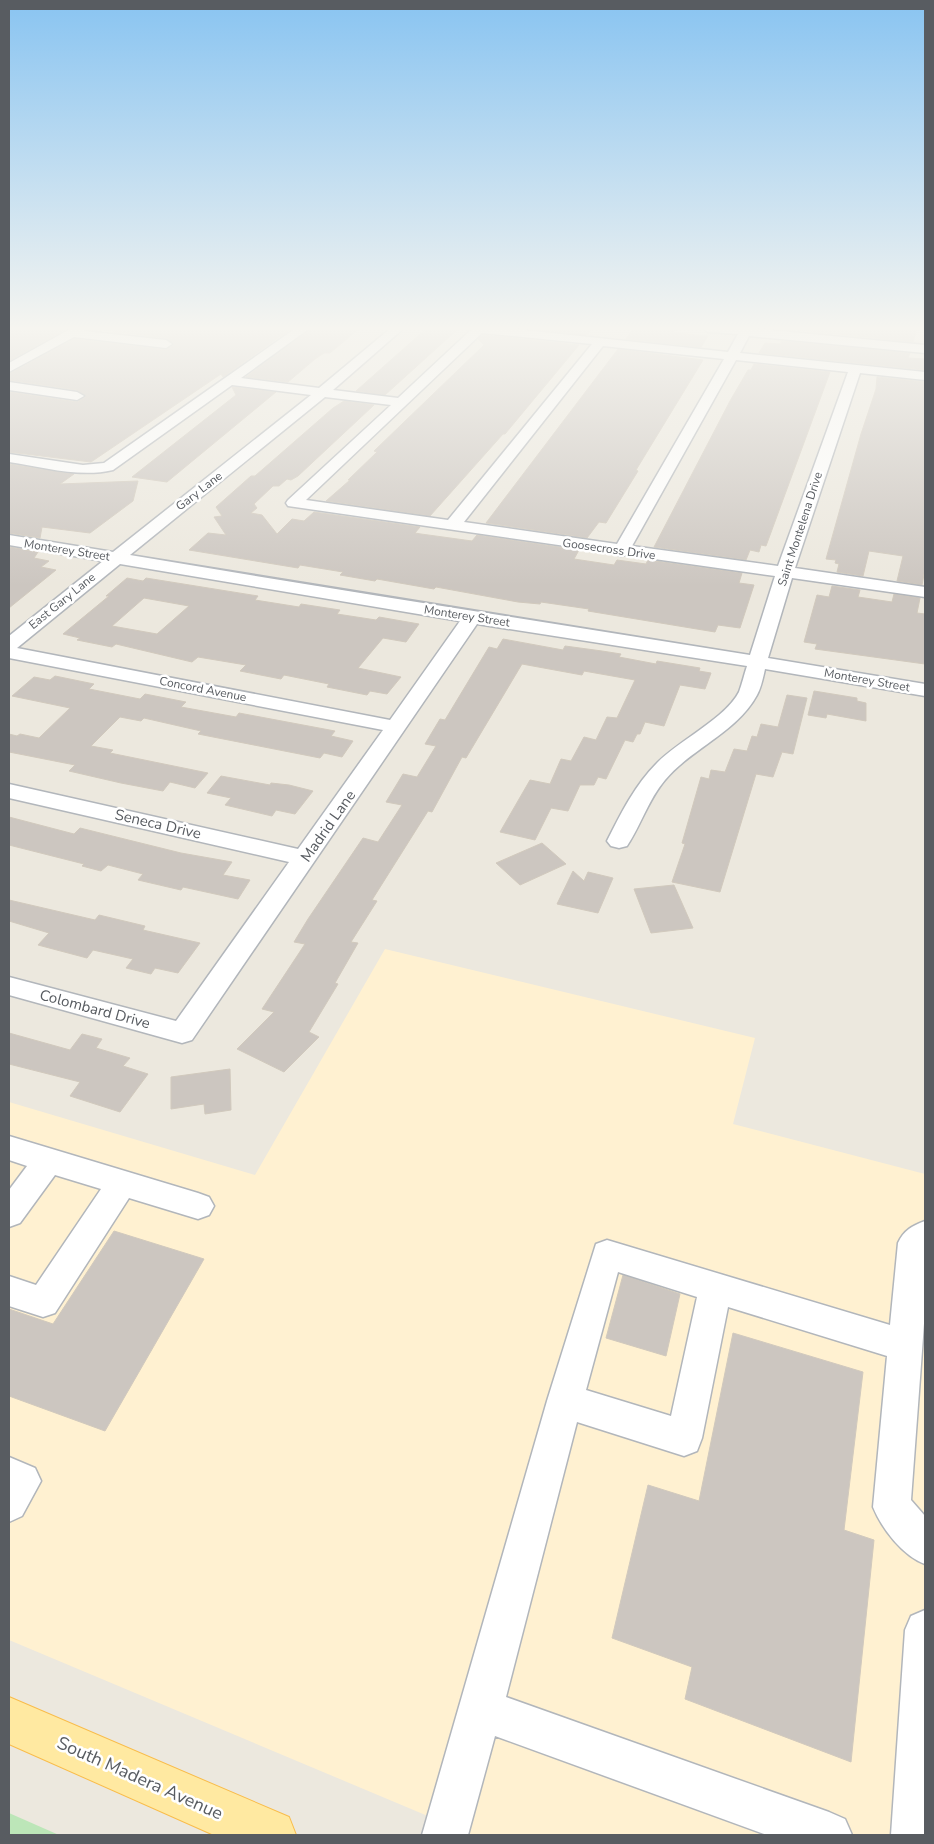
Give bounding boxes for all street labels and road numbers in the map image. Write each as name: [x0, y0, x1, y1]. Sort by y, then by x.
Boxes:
street label: Gary Lane: [172, 468, 226, 514]
street label: Saint Montelena Drive: [774, 470, 826, 588]
street label: Monterey Street: [23, 535, 112, 565]
street label: Goosecross Drive: [561, 535, 657, 563]
street label: East Gary Lane: [25, 569, 99, 633]
street label: Monterey Street: [423, 601, 512, 631]
street label: Monterey Street: [823, 665, 912, 696]
street label: Concord Avenue: [158, 673, 248, 705]
street label: Madrid Lane: [296, 786, 360, 866]
street label: Seneca Drive: [113, 804, 203, 844]
street label: Colombard Drive: [38, 985, 152, 1033]
street label: South Madera Avenue: [53, 1731, 227, 1825]

